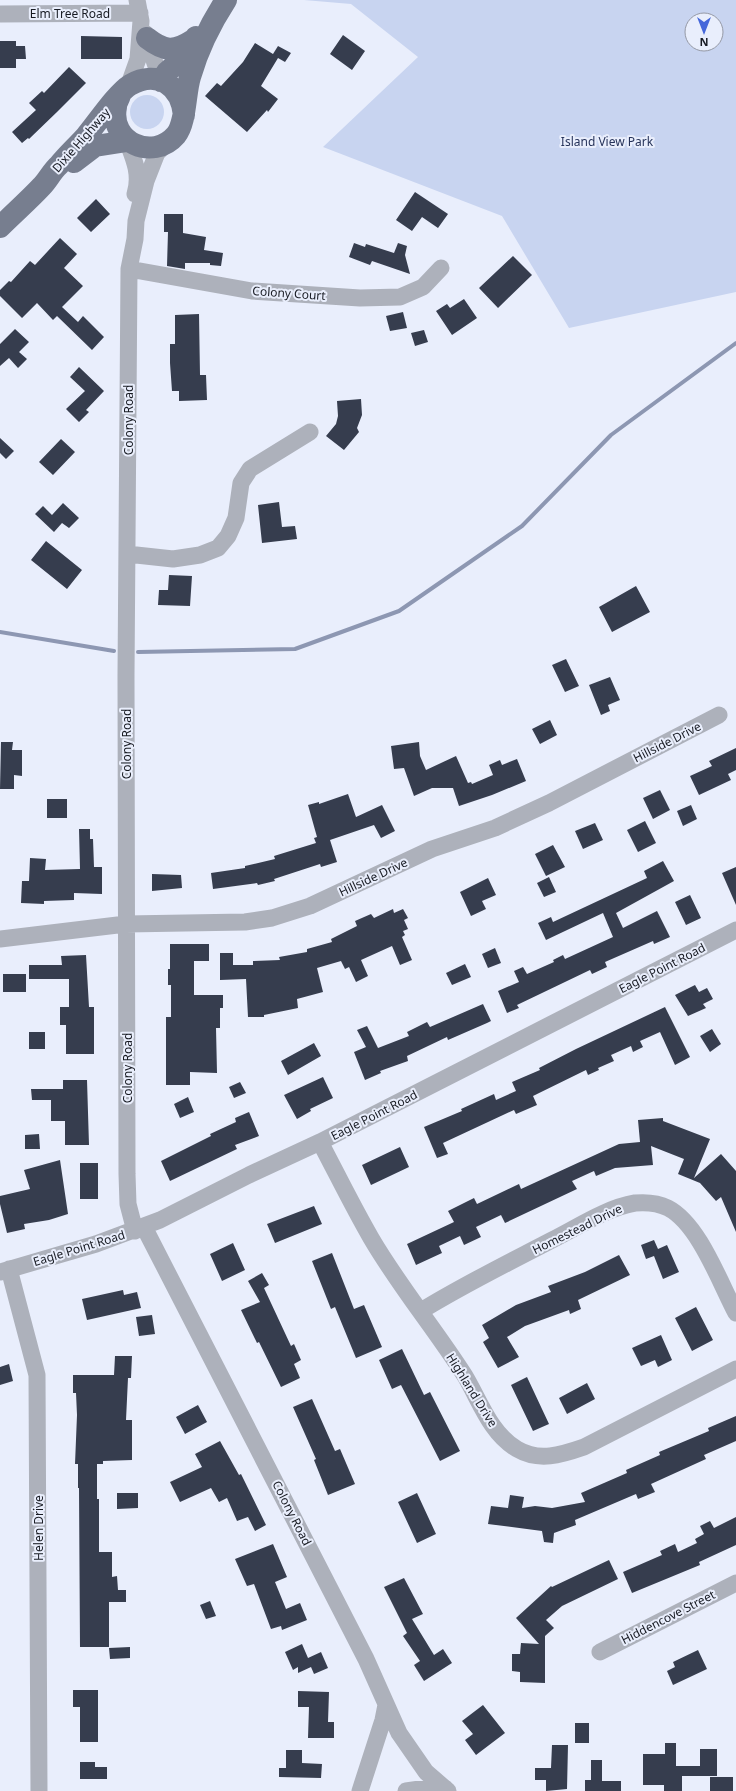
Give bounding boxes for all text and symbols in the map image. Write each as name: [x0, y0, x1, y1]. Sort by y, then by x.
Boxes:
street label: Elm Tree Road: [30, 5, 110, 22]
north arrow: [684, 12, 724, 52]
text: N: [700, 35, 708, 50]
street label: Dixie Highway: [48, 103, 114, 176]
park label: Island View Park: [561, 133, 654, 150]
street label: Colony Court: [252, 282, 327, 304]
street label: Colony Road: [120, 385, 137, 455]
street label: Colony Road: [118, 709, 135, 779]
street label: Hillside Drive: [630, 718, 704, 766]
street label: Hillside Drive: [336, 854, 410, 900]
street label: Eagle Point Road: [616, 939, 708, 997]
street label: Colony Road: [119, 1033, 136, 1103]
street label: Eagle Point Road: [328, 1086, 420, 1144]
street label: Homestead Drive: [529, 1200, 625, 1258]
street label: Eagle Point Road: [31, 1226, 127, 1270]
street label: Highland Drive: [442, 1350, 502, 1430]
street label: Colony Road: [268, 1478, 316, 1548]
street label: Helen Drive: [30, 1495, 47, 1561]
street label: Hiddencove Street: [618, 1586, 718, 1648]

